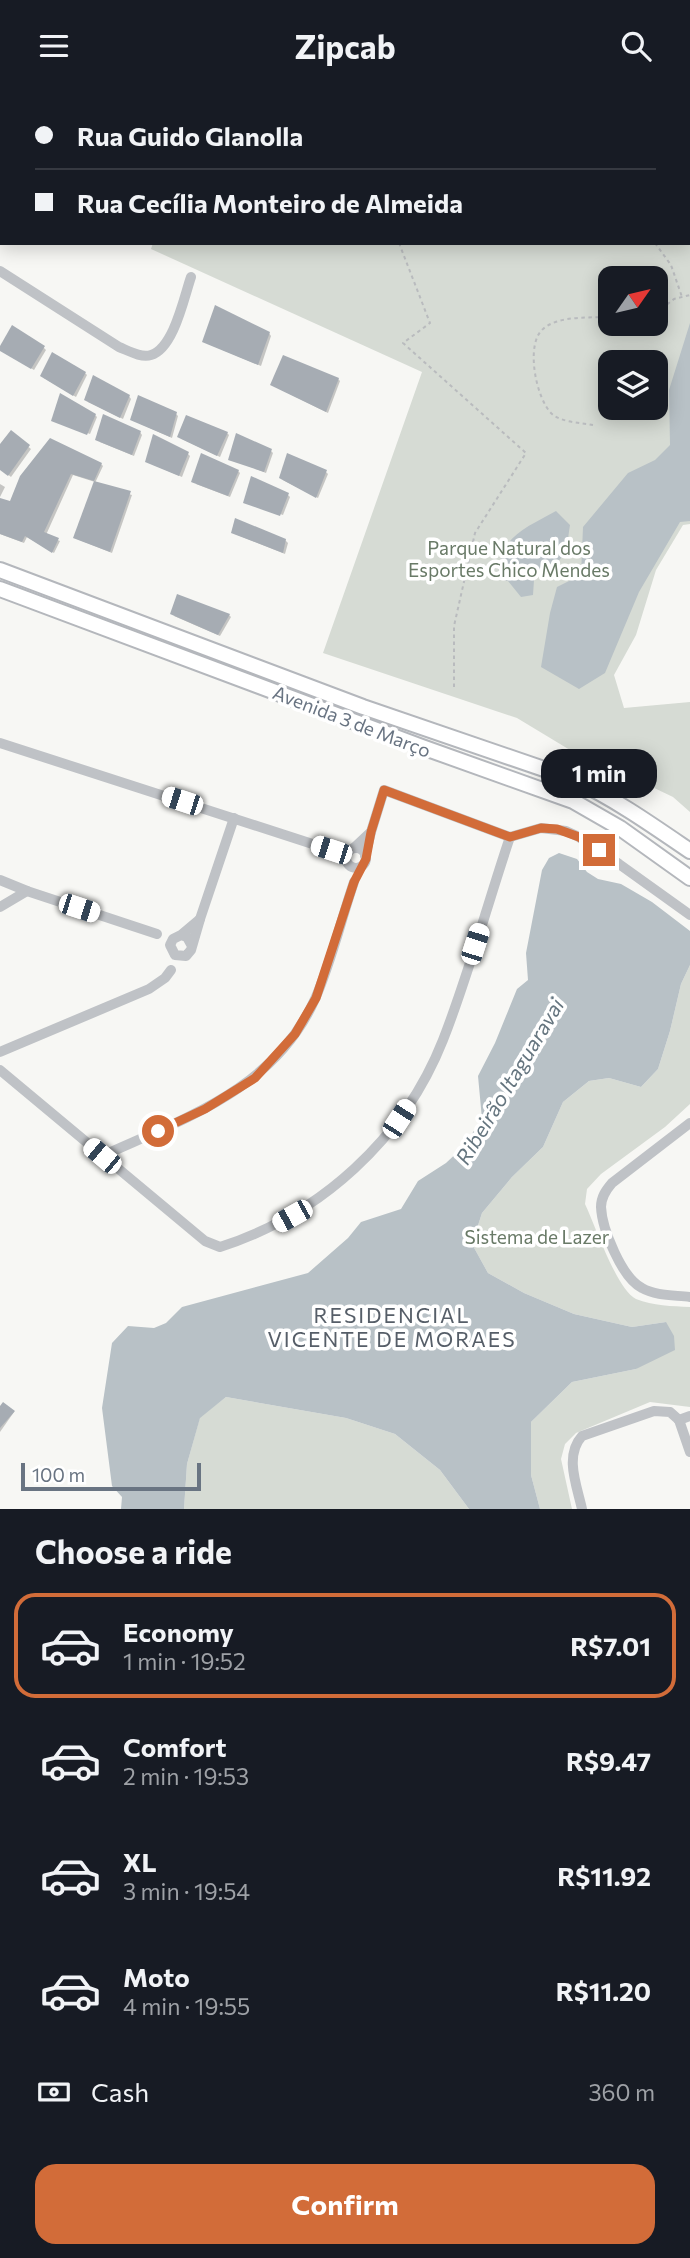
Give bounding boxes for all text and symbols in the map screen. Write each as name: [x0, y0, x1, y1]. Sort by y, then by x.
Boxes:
text: Zipcab: [294, 26, 396, 66]
icon: menu: [35, 27, 73, 65]
icon: search: [617, 27, 655, 65]
text: Rua Guido Glanolla: [77, 120, 303, 151]
text: Rua Cecília Monteiro de Almeida: [77, 187, 463, 218]
north arrow: [598, 266, 668, 336]
map controls: [598, 266, 668, 420]
button: layers: [598, 350, 668, 420]
park label: Parque Natural dos Esportes Chico Mendes: [408, 536, 610, 581]
street label: Avenida 3 de Março: [270, 680, 434, 762]
callout: 1 min: [541, 749, 657, 797]
text: 1 min: [572, 759, 626, 787]
car: [159, 785, 206, 817]
car: [308, 834, 355, 866]
route end: [583, 834, 615, 866]
car: [56, 892, 103, 924]
car: [459, 921, 492, 967]
water label: Ribeirão Itaguaravai: [450, 993, 569, 1169]
car: [379, 1096, 420, 1142]
route start: [142, 1115, 174, 1147]
car: [80, 1134, 125, 1178]
car: [269, 1197, 316, 1235]
park label: Sistema de Lazer: [465, 1225, 610, 1248]
district label: RESIDENCIAL VICENTE DE MORAES: [267, 1302, 517, 1351]
scale bar: [21, 1460, 201, 1492]
text: 100 m: [32, 1463, 85, 1486]
text: Choose a ride: [35, 1531, 232, 1571]
icon: car: [39, 1614, 102, 1677]
text: Economy: [123, 1616, 234, 1647]
text: R$7.01: [570, 1630, 651, 1661]
text: 1 min · 19:52: [123, 1647, 246, 1675]
icon: car: [39, 1729, 102, 1792]
text: Comfort: [123, 1731, 226, 1762]
text: R$9.47: [566, 1745, 651, 1776]
text: 2 min · 19:53: [123, 1762, 249, 1790]
icon: car: [39, 1844, 102, 1907]
text: XL: [123, 1846, 157, 1877]
text: R$11.92: [557, 1860, 651, 1891]
text: 3 min · 19:54: [123, 1877, 250, 1905]
icon: car: [39, 1959, 102, 2022]
text: Moto: [123, 1961, 190, 1992]
text: R$11.20: [556, 1975, 651, 2006]
text: 4 min · 19:55: [123, 1992, 250, 2020]
icon: cash: [35, 2073, 73, 2111]
text: Cash: [91, 2076, 149, 2107]
text: 360 m: [588, 2078, 655, 2106]
button: Confirm: [35, 2164, 655, 2244]

